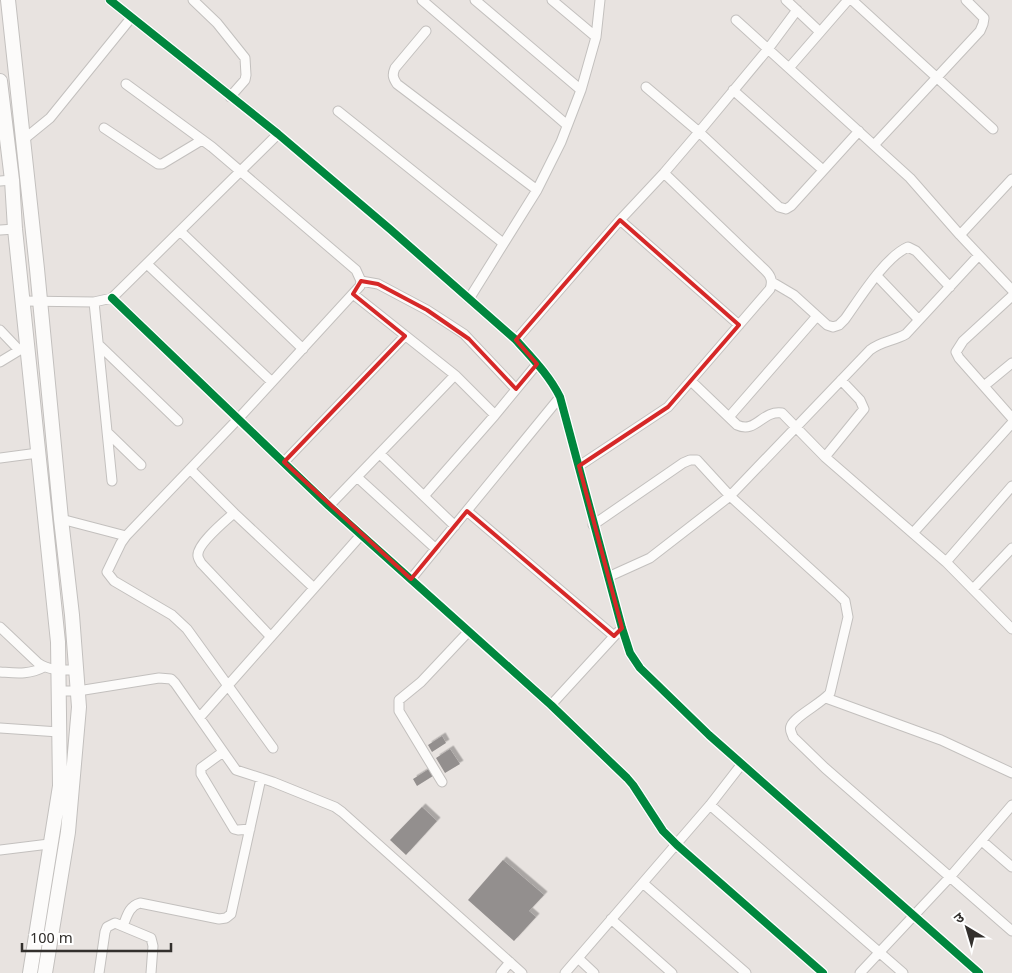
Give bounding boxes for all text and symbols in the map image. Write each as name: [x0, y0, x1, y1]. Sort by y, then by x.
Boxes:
north arrow: [942, 903, 992, 953]
text: उ: [951, 908, 970, 929]
scale bar: [22, 920, 171, 952]
text: 100 m: [30, 930, 73, 949]

